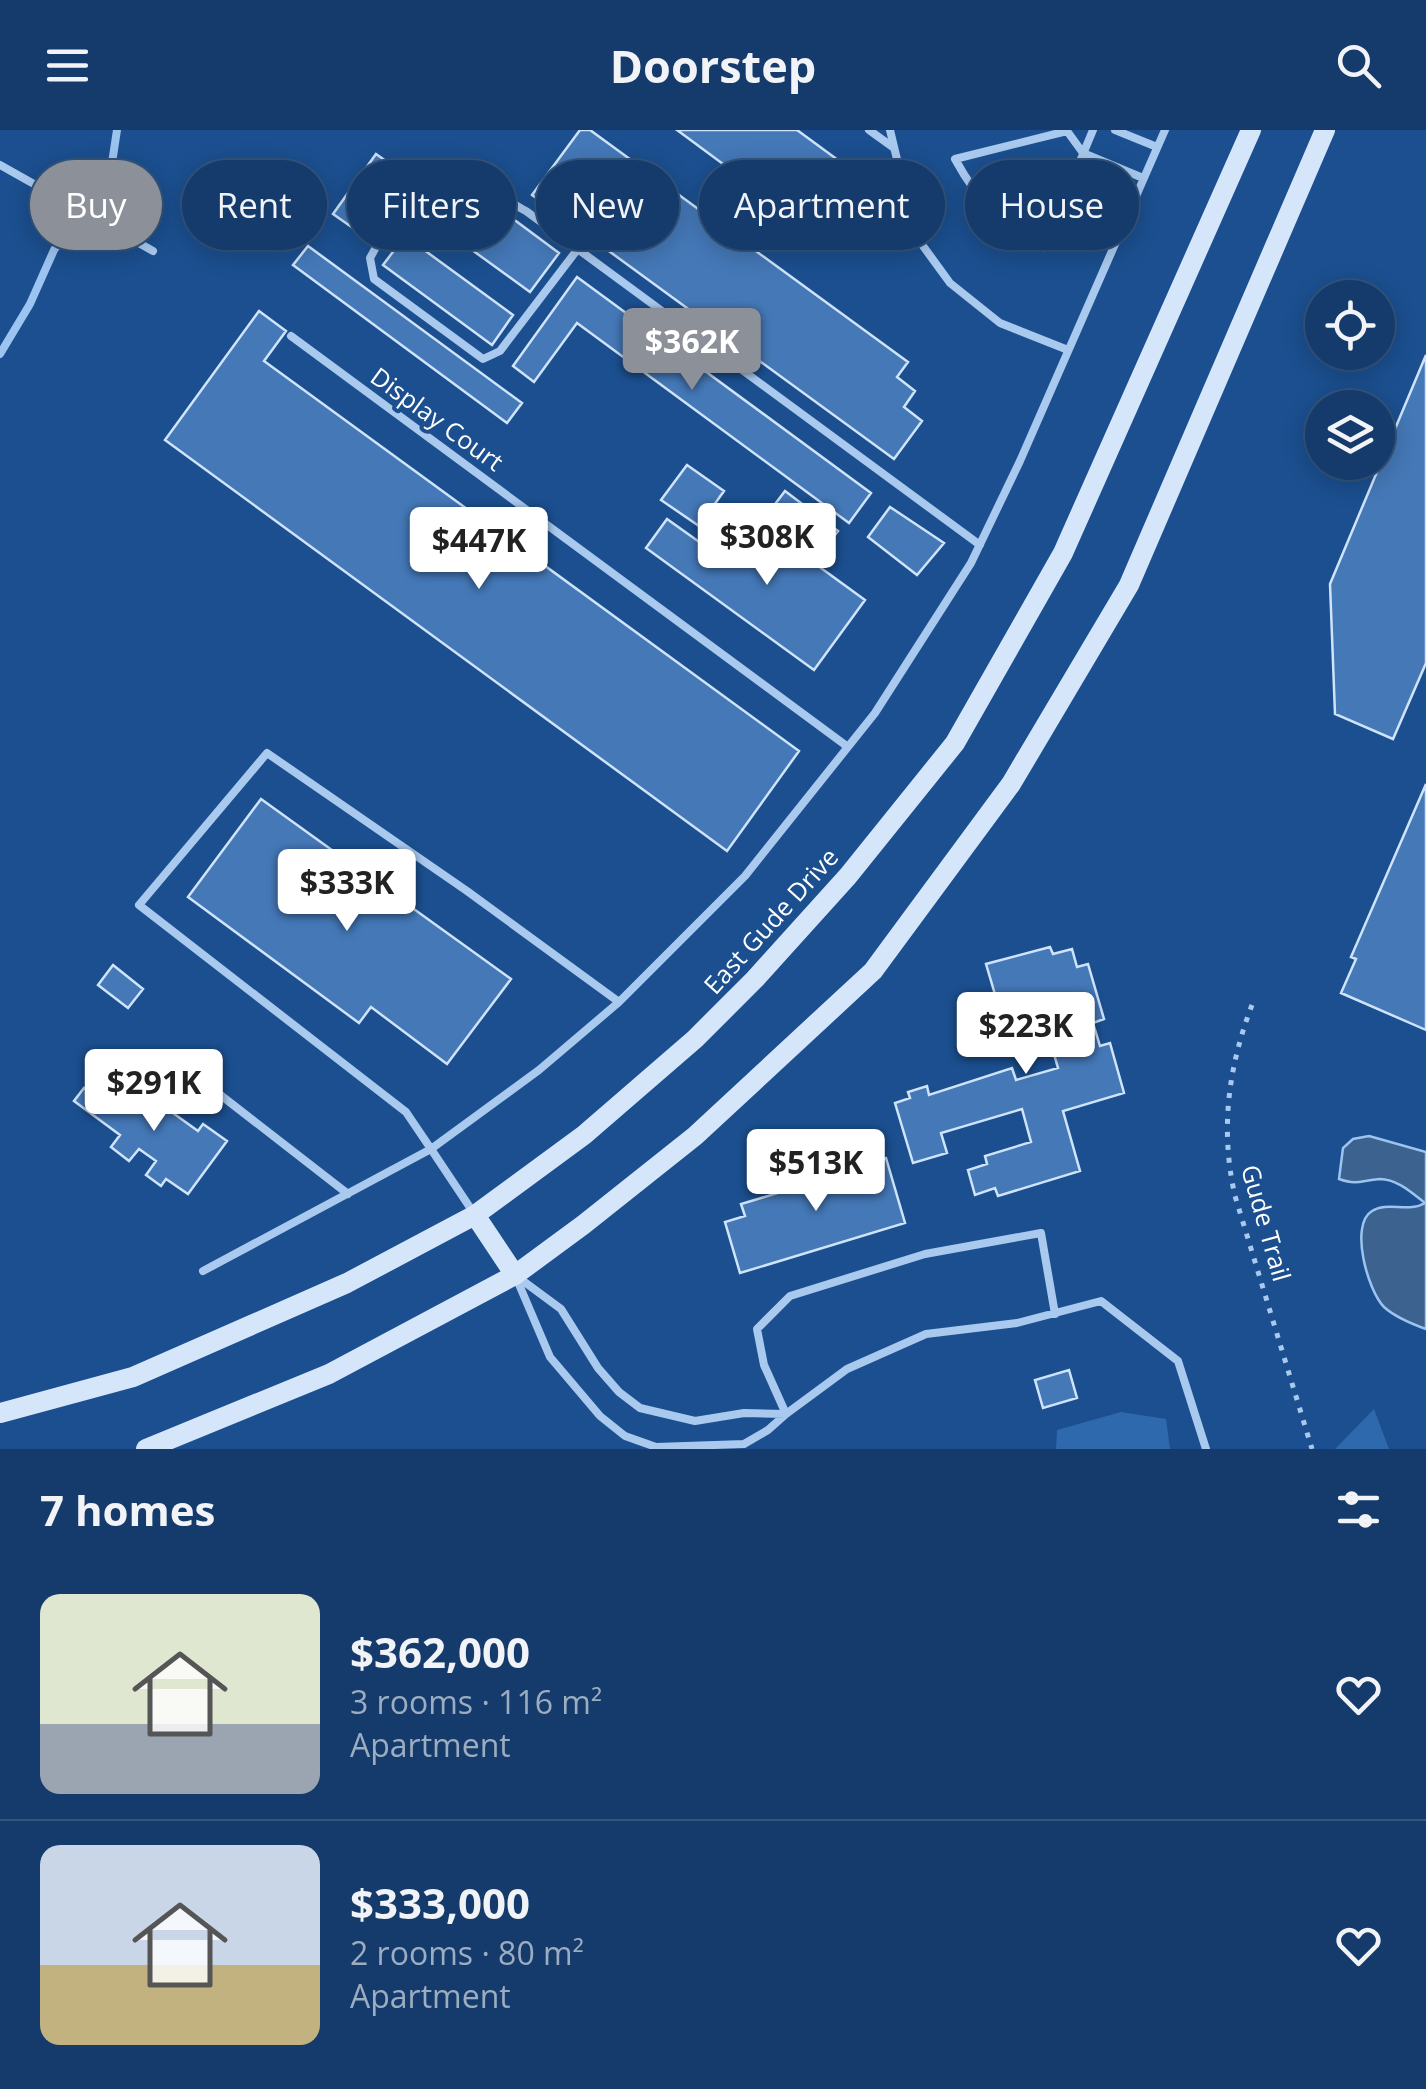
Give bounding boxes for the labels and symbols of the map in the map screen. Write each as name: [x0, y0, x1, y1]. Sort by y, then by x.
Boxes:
pin: $362K: [622, 308, 762, 393]
street label: Display Court: [364, 359, 511, 478]
pin: $308K: [697, 503, 837, 588]
pin: $447K: [409, 507, 549, 592]
street label: East Gude Drive: [696, 840, 845, 1001]
pin: $333K: [277, 849, 417, 934]
pin: $223K: [956, 992, 1096, 1077]
pin: $291K: [84, 1049, 224, 1134]
pin: $513K: [746, 1129, 886, 1214]
street label: Gude Trail: [1234, 1160, 1300, 1285]

